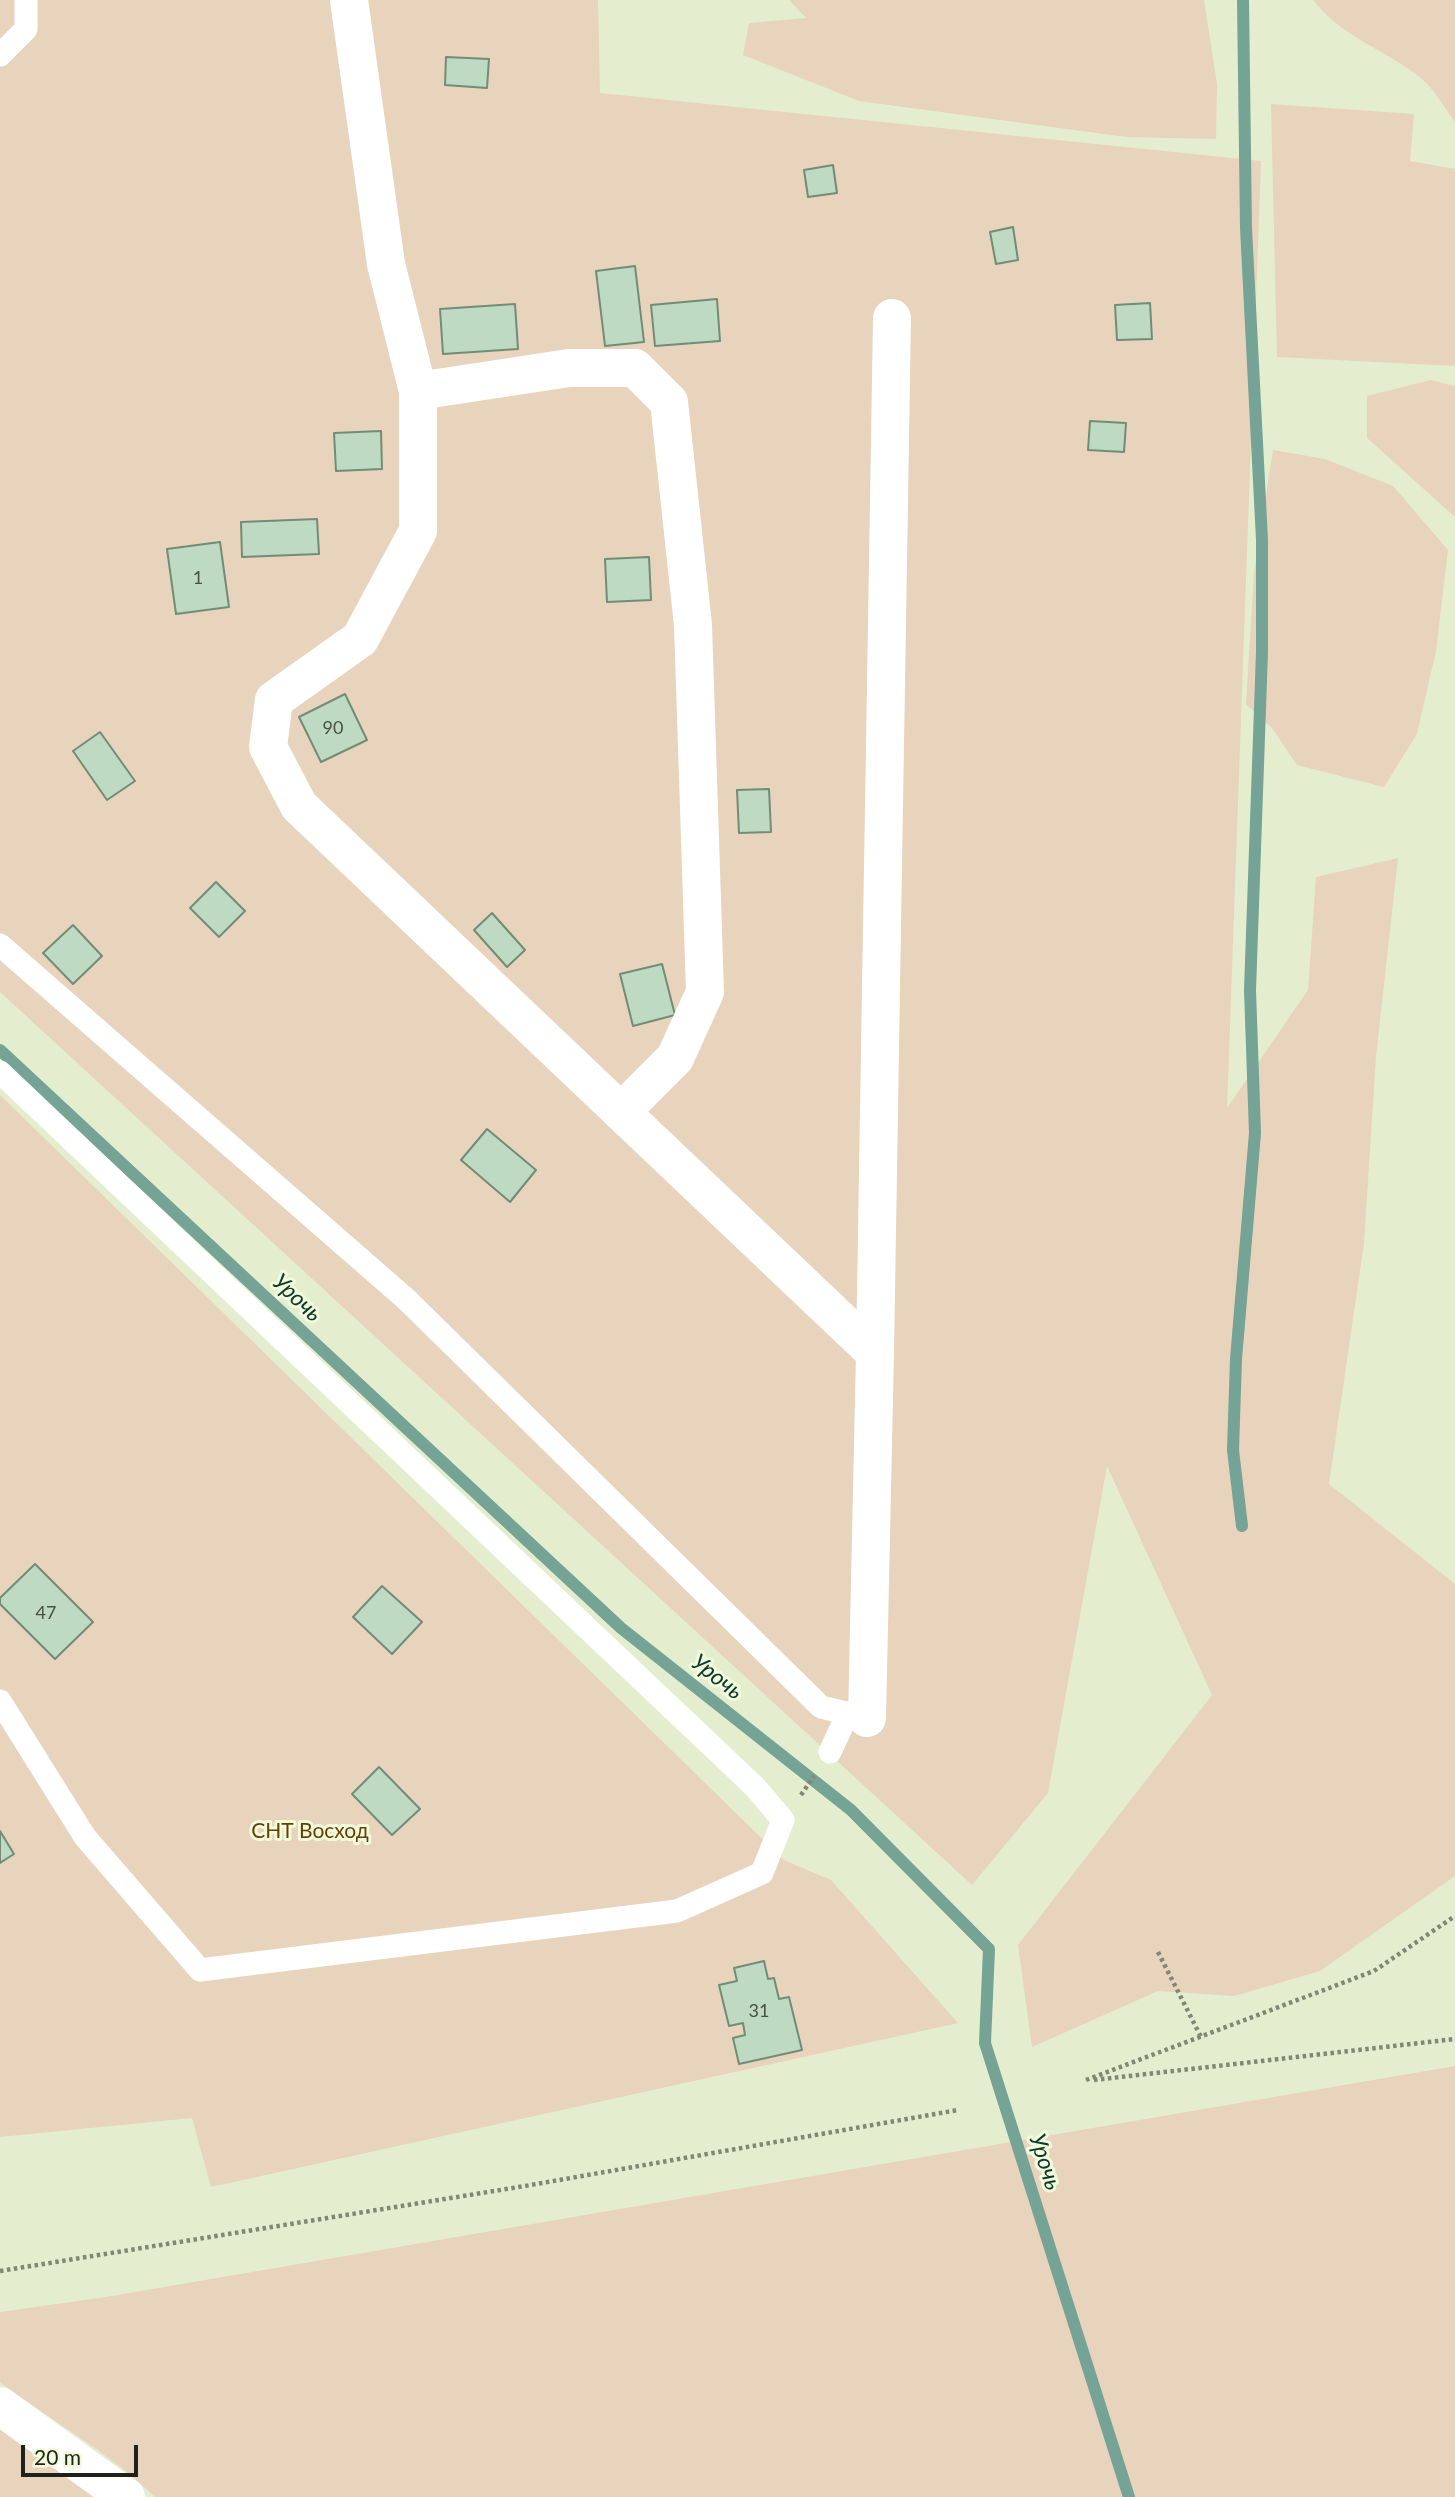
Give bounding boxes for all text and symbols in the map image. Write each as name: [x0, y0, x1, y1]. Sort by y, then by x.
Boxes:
house number: 1: [193, 567, 203, 589]
house number: 90: [323, 717, 343, 739]
water label: Урочь: [267, 1268, 327, 1328]
house number: 47: [36, 1602, 56, 1624]
water label: Урочь: [686, 1648, 748, 1706]
park label: СНТ Восход: [251, 1818, 369, 1844]
house number: 31: [749, 2000, 769, 2022]
water label: Урочь: [1023, 2130, 1067, 2194]
scale bar: [24, 2430, 142, 2474]
text: 20 m: [34, 2444, 81, 2469]

